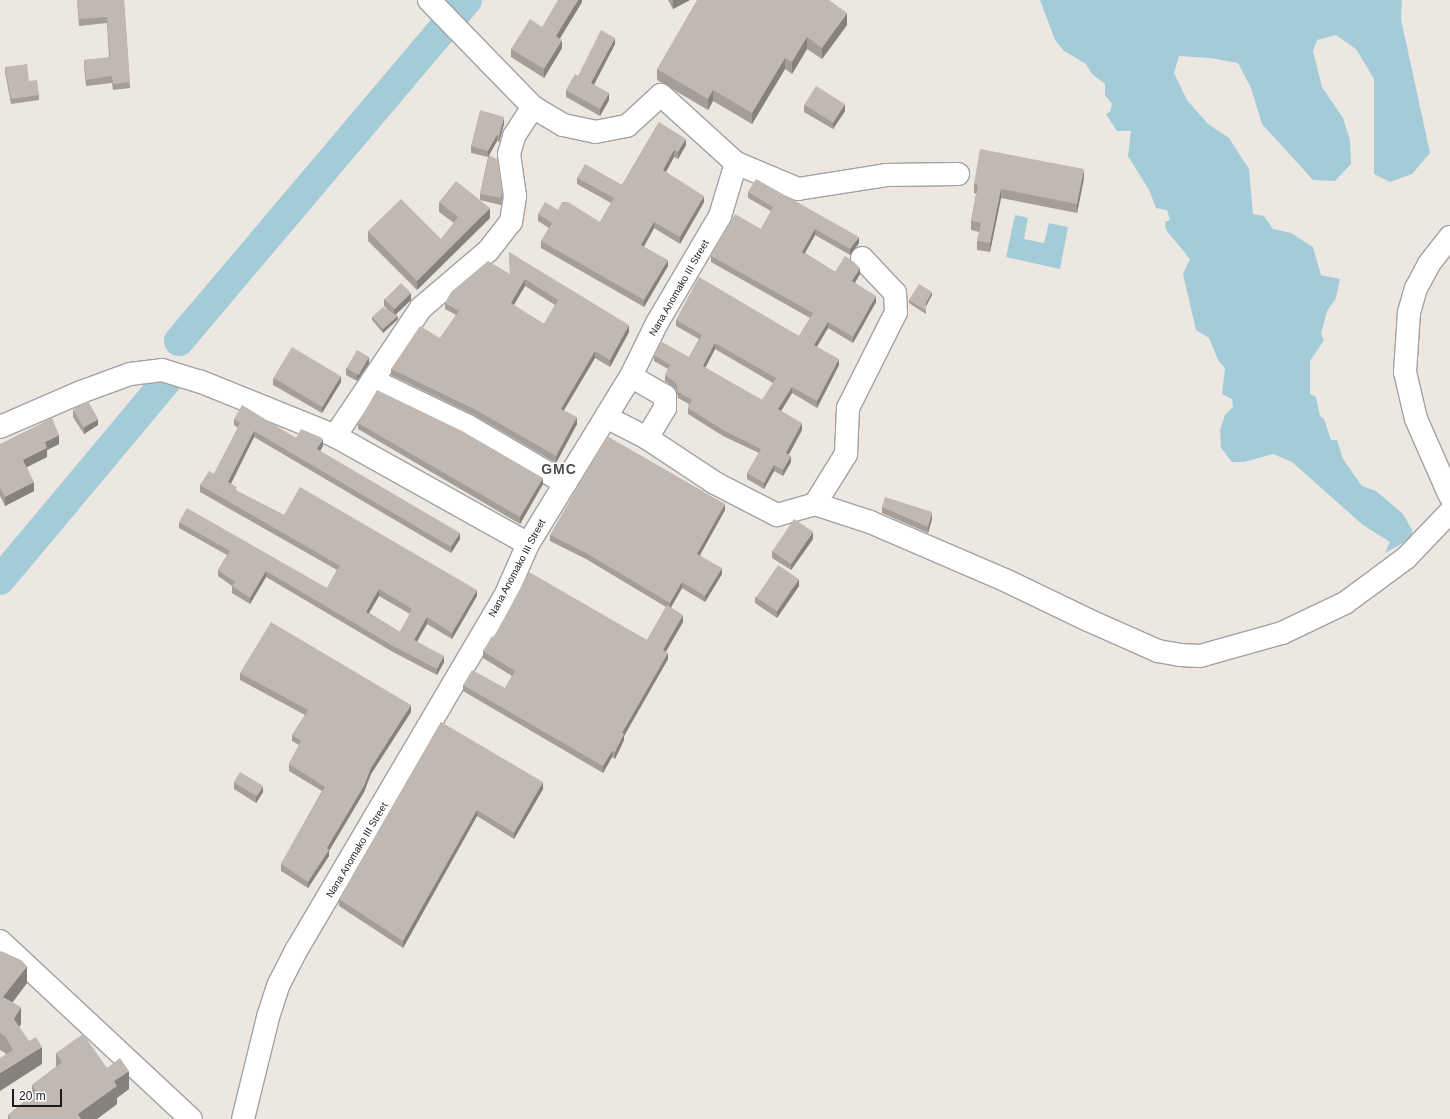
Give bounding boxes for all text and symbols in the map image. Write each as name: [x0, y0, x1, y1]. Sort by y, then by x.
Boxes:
street label: Nana Anomako III Street: [646, 238, 712, 338]
district label: GMC: [541, 461, 577, 477]
street label: Nana Anomako III Street: [486, 517, 548, 619]
street label: Nana Anomako III Street: [324, 800, 390, 900]
scale bar: [14, 1081, 64, 1107]
text: 20 m: [19, 1089, 46, 1103]

